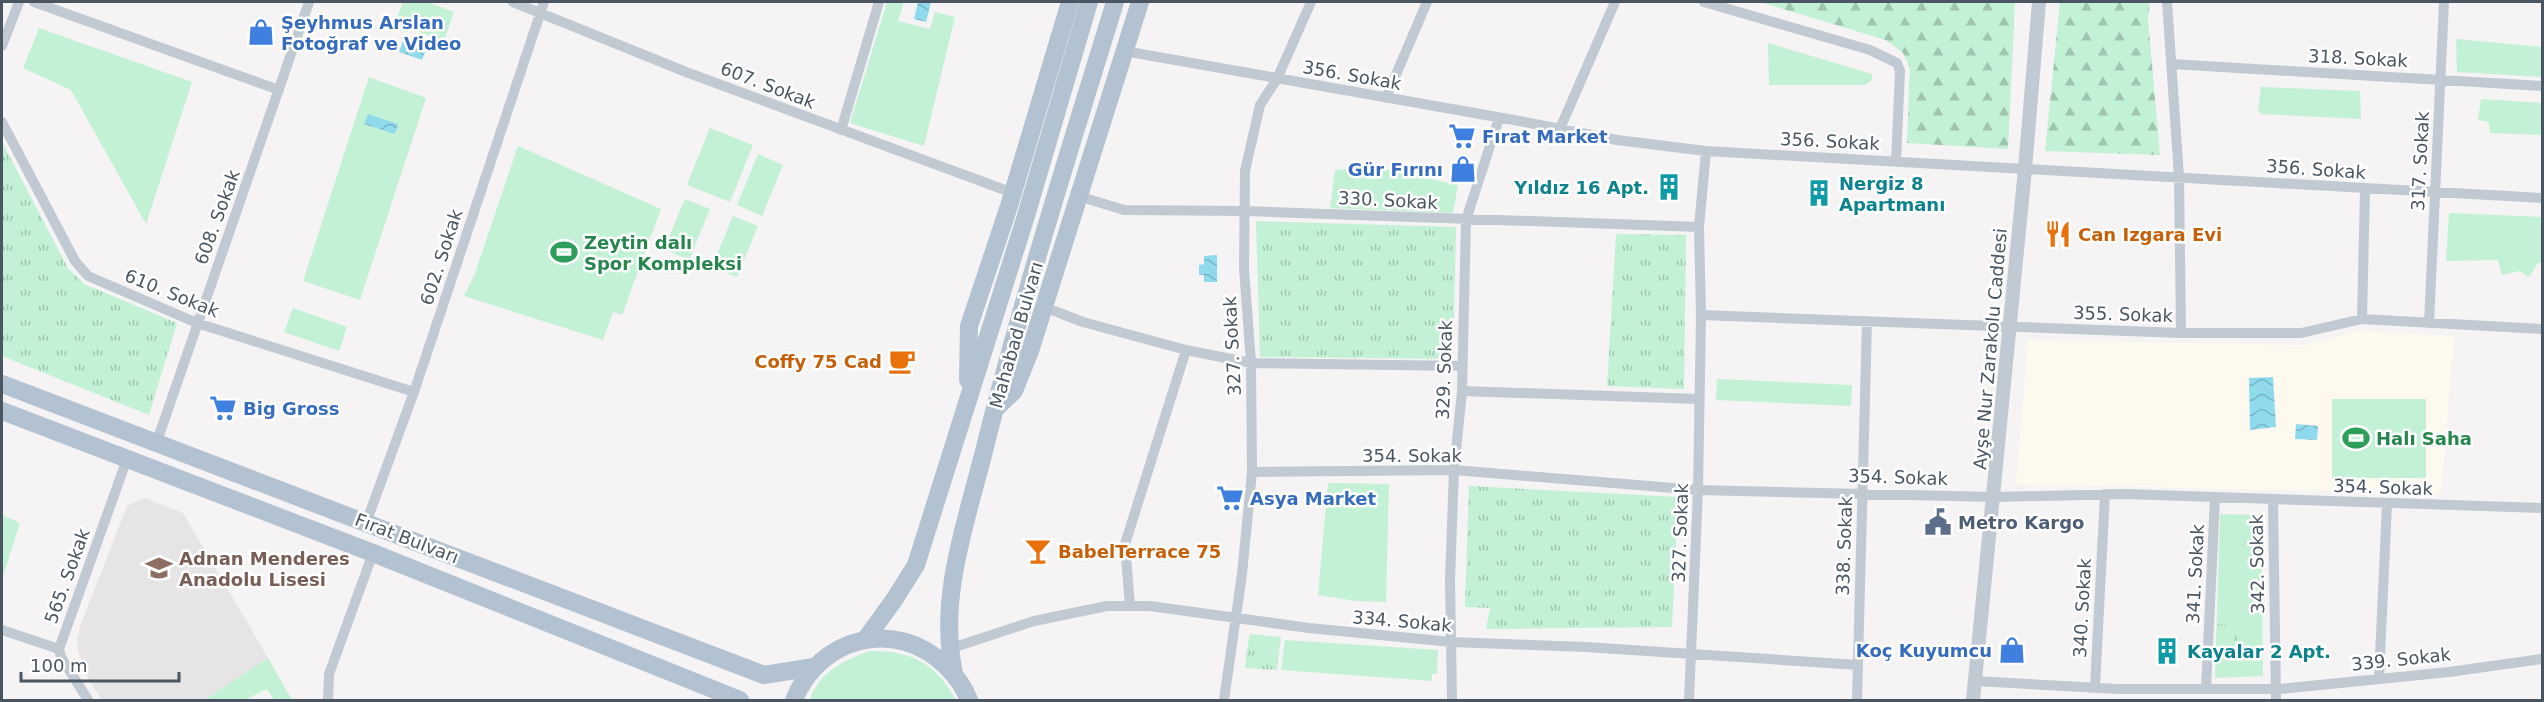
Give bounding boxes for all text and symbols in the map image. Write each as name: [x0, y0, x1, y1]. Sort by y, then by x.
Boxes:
place label: Şeyhmus Arslan Fotoğraf ve Video: [281, 12, 461, 54]
shop icon: Şeyhmus Arslan Fotoğraf ve Video: [246, 17, 276, 47]
street label: 318. Sokak: [2308, 45, 2409, 71]
street label: 356. Sokak: [1301, 56, 1404, 94]
street label: 607. Sokak: [718, 57, 819, 113]
street label: 317. Sokak: [2407, 110, 2433, 211]
supermarket icon: Fırat Market: [1447, 121, 1477, 151]
place label: Fırat Market: [1482, 126, 1608, 147]
street label: 356. Sokak: [1780, 128, 1881, 154]
shop icon: Gür Fırını: [1448, 154, 1478, 184]
street label: 356. Sokak: [2265, 155, 2367, 183]
place label: Gür Fırını: [1348, 159, 1443, 180]
street label: 608. Sokak: [190, 166, 244, 267]
building icon: Yıldız 16 Apt.: [1654, 172, 1684, 202]
place label: Nergiz 8 Apartmanı: [1839, 173, 1945, 215]
place label: Yıldız 16 Apt.: [1513, 177, 1649, 198]
building icon: Nergiz 8 Apartmanı: [1804, 178, 1834, 208]
street label: 330. Sokak: [1338, 187, 1439, 213]
street label: 602. Sokak: [416, 206, 467, 308]
restaurant icon: Can Izgara Evi: [2043, 219, 2073, 249]
place label: Can Izgara Evi: [2078, 224, 2222, 245]
street label: Ayşe Nur Zarakolu Caddesi: [1969, 227, 2011, 471]
place label: Zeytin dalı Spor Kompleksi: [584, 232, 742, 274]
sports icon: Zeytin dalı Spor Kompleksi: [549, 237, 579, 267]
street label: Mahabad Bulvarı: [985, 259, 1047, 411]
street label: 610. Sokak: [122, 265, 223, 322]
street label: 327. Sokak: [1219, 295, 1245, 396]
street label: 355. Sokak: [2073, 302, 2174, 326]
street label: 329. Sokak: [1432, 319, 1456, 420]
cafe icon: Coffy 75 Cad: [887, 346, 917, 376]
place label: Coffy 75 Cad: [754, 351, 882, 372]
supermarket icon: Big Gross: [208, 393, 238, 423]
place label: Big Gross: [243, 398, 340, 419]
sports icon: Halı Saha: [2341, 423, 2371, 453]
place label: Halı Saha: [2376, 428, 2472, 449]
street label: 354. Sokak: [1362, 445, 1462, 466]
street label: 354. Sokak: [1848, 465, 1949, 489]
street label: 354. Sokak: [2333, 475, 2434, 499]
street label: 327. Sokak: [1668, 482, 1692, 583]
supermarket icon: Asya Market: [1215, 483, 1245, 513]
place label: Asya Market: [1250, 488, 1376, 509]
street label: 338. Sokak: [1832, 495, 1856, 596]
public building icon: Metro Kargo: [1923, 507, 1953, 537]
street label: Fırat Bulvarı: [352, 509, 462, 567]
place label: Metro Kargo: [1958, 512, 2084, 533]
street label: 342. Sokak: [2246, 513, 2268, 614]
street label: 341. Sokak: [2182, 523, 2208, 624]
street label: 565. Sokak: [40, 525, 94, 626]
bar icon: BabelTerrace 75: [1023, 536, 1053, 566]
place label: BabelTerrace 75: [1058, 541, 1221, 562]
place label: Adnan Menderes Anadolu Lisesi: [179, 548, 350, 590]
school or university icon: Adnan Menderes Anadolu Lisesi: [144, 553, 174, 583]
street label: 340. Sokak: [2069, 557, 2095, 658]
street label: 334. Sokak: [1351, 606, 1453, 636]
shop icon: Koç Kuyumcu: [1997, 635, 2027, 665]
building icon: Kayalar 2 Apt.: [2152, 636, 2182, 666]
place label: Koç Kuyumcu: [1856, 640, 1992, 661]
place label: Kayalar 2 Apt.: [2187, 641, 2331, 662]
street label: 339. Sokak: [2350, 643, 2452, 675]
scale bar: [21, 645, 178, 683]
text: 100 m: [30, 655, 88, 676]

